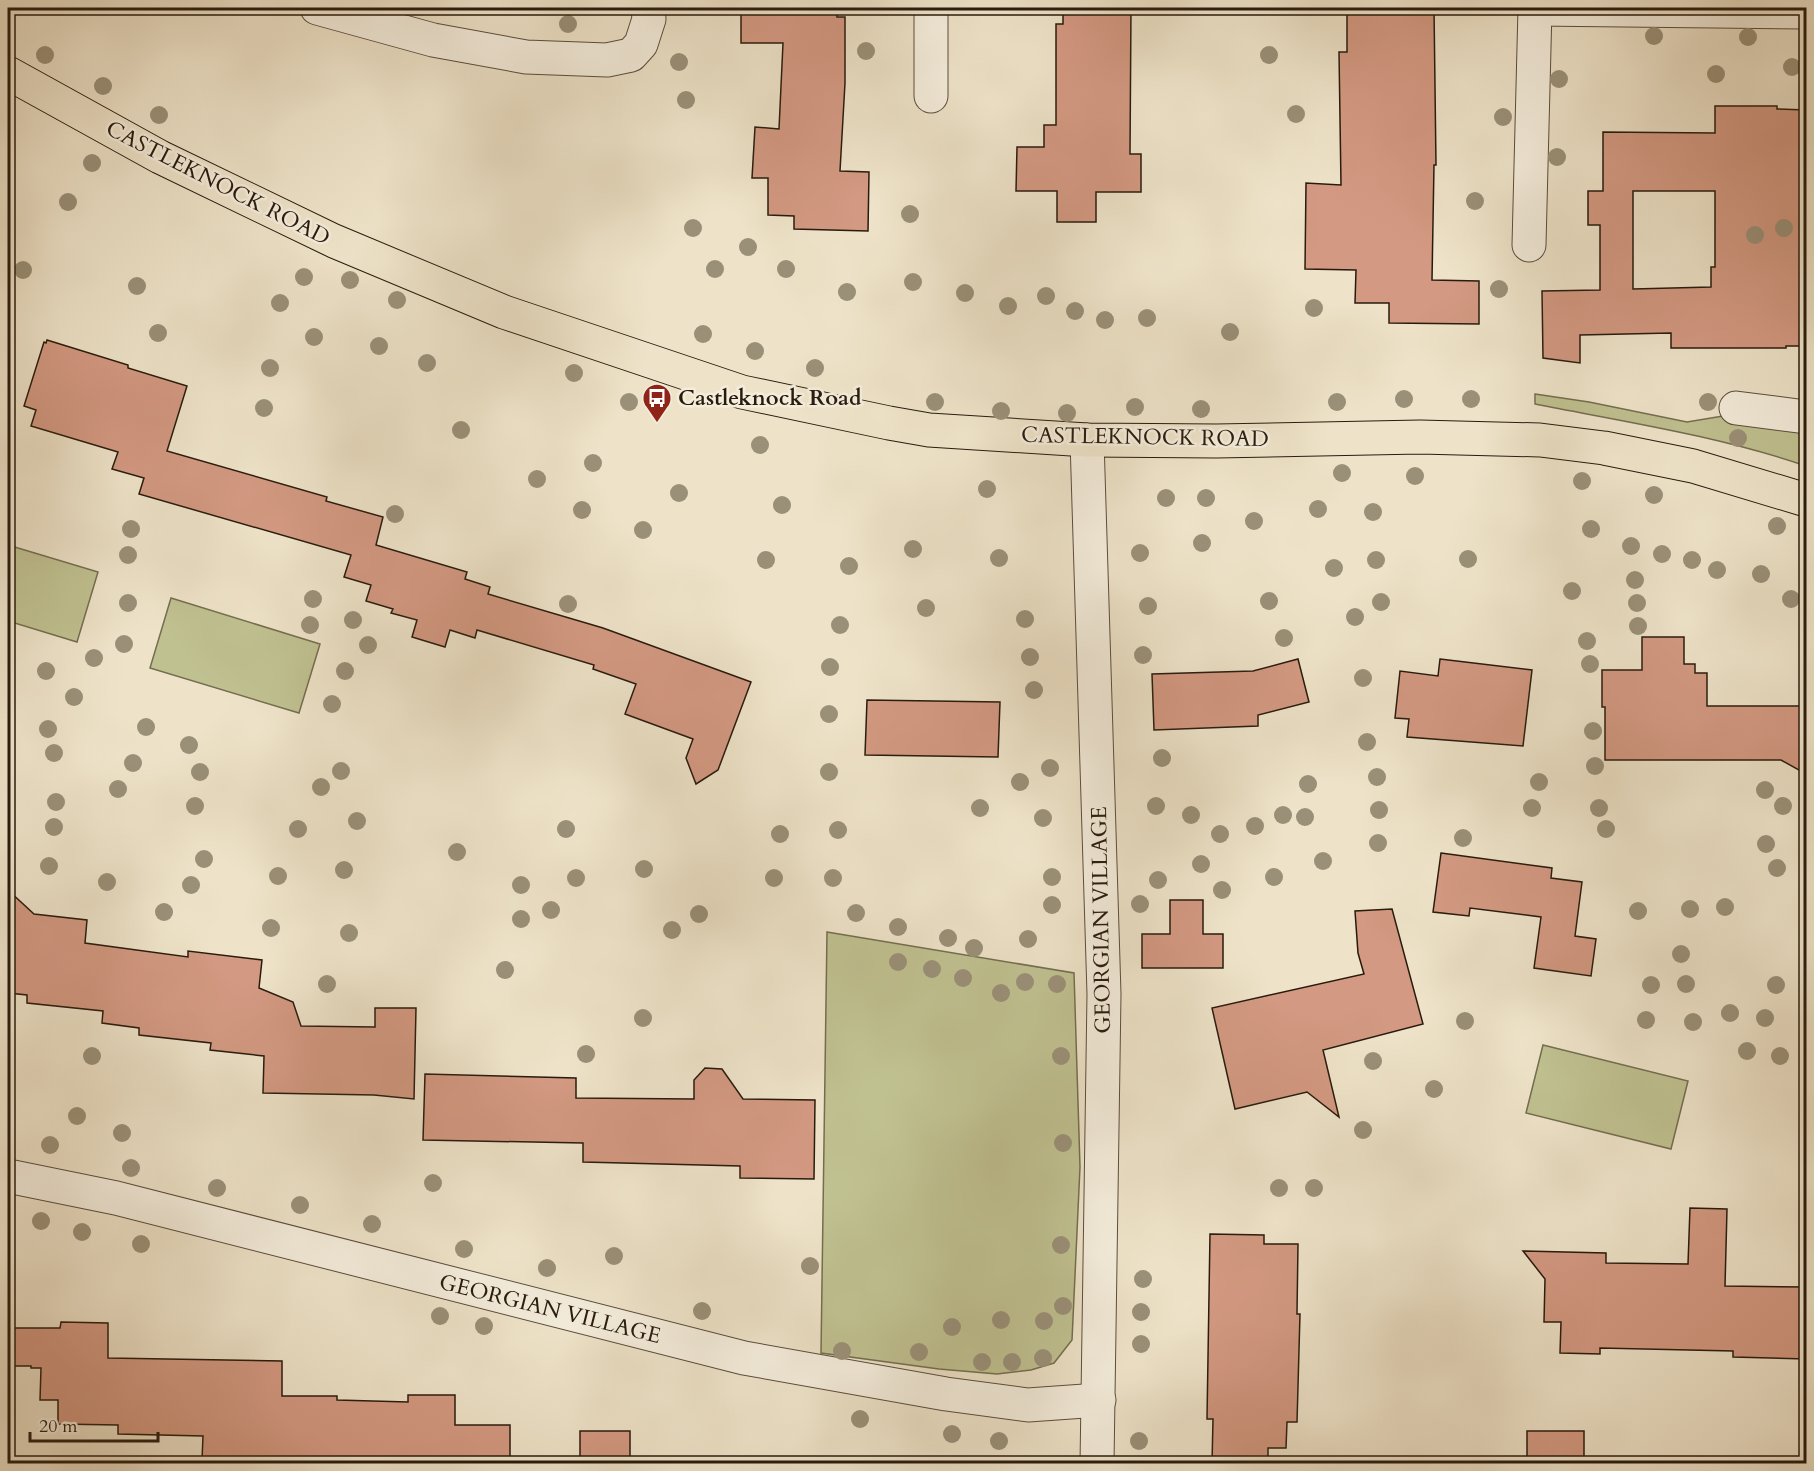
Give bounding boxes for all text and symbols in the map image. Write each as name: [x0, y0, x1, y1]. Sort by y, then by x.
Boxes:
street label: CASTLEKNOCK ROAD: [101, 113, 335, 253]
bus stop icon: Castleknock Road: [641, 382, 673, 424]
place label: Castleknock Road: [678, 383, 862, 413]
street label: CASTLEKNOCK ROAD: [1021, 420, 1269, 454]
street label: GEORGIAN VILLAGE: [1084, 806, 1118, 1034]
street label: GEORGIAN VILLAGE: [436, 1267, 664, 1351]
scale bar: [30, 1405, 158, 1443]
text: 20 m: [39, 1414, 78, 1439]

